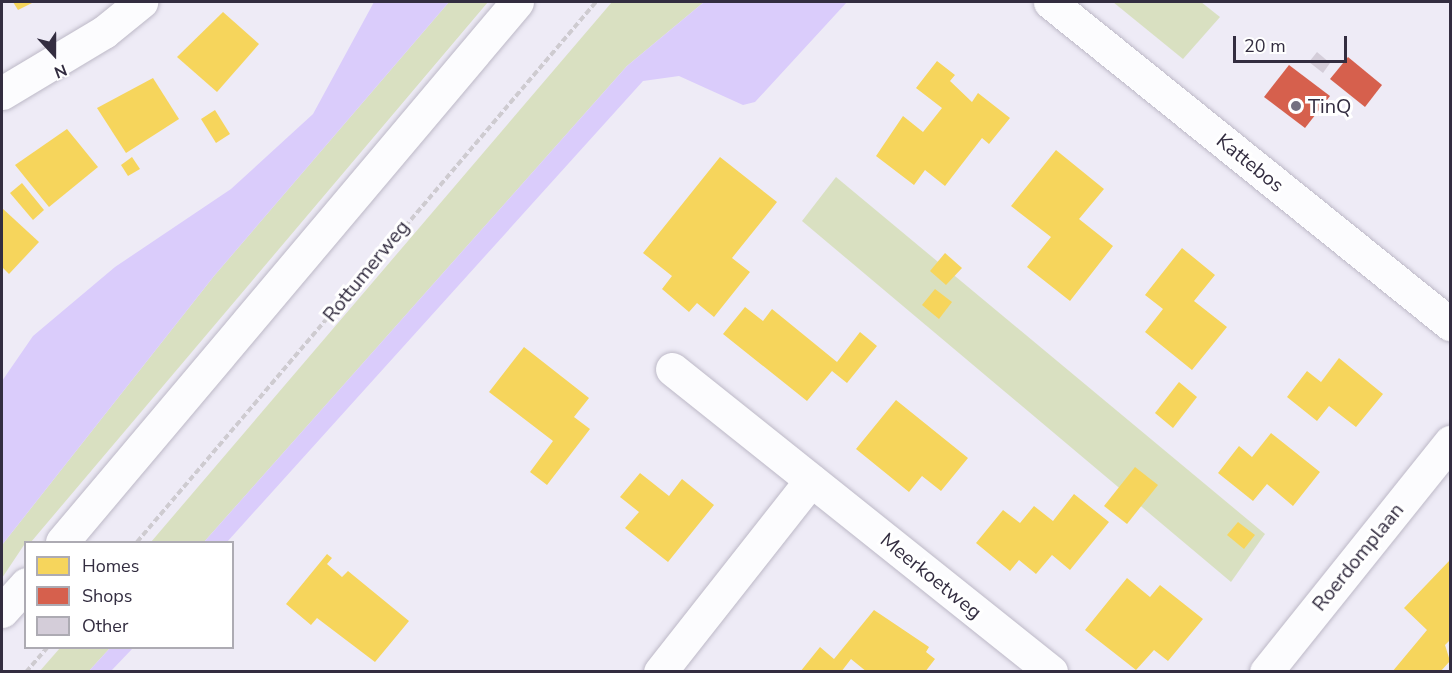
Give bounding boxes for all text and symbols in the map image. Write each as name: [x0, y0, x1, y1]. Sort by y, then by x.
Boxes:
north arrow: [24, 24, 84, 84]
scale bar: [1236, 24, 1350, 62]
text: 20 m: [1244, 34, 1286, 58]
text: N: [51, 58, 70, 83]
place label: TinQ: [1308, 94, 1351, 118]
marker: TinQ: [1289, 99, 1303, 113]
street label: Kattebos: [1211, 129, 1289, 197]
street label: Rottumerweg: [318, 215, 414, 327]
street label: Roerdomplaan: [1307, 498, 1409, 616]
street label: Meerkoetweg: [876, 528, 986, 624]
legend: [24, 541, 234, 649]
text: Homes: [82, 554, 139, 578]
text: Shops: [82, 584, 132, 608]
text: Other: [82, 614, 128, 638]

